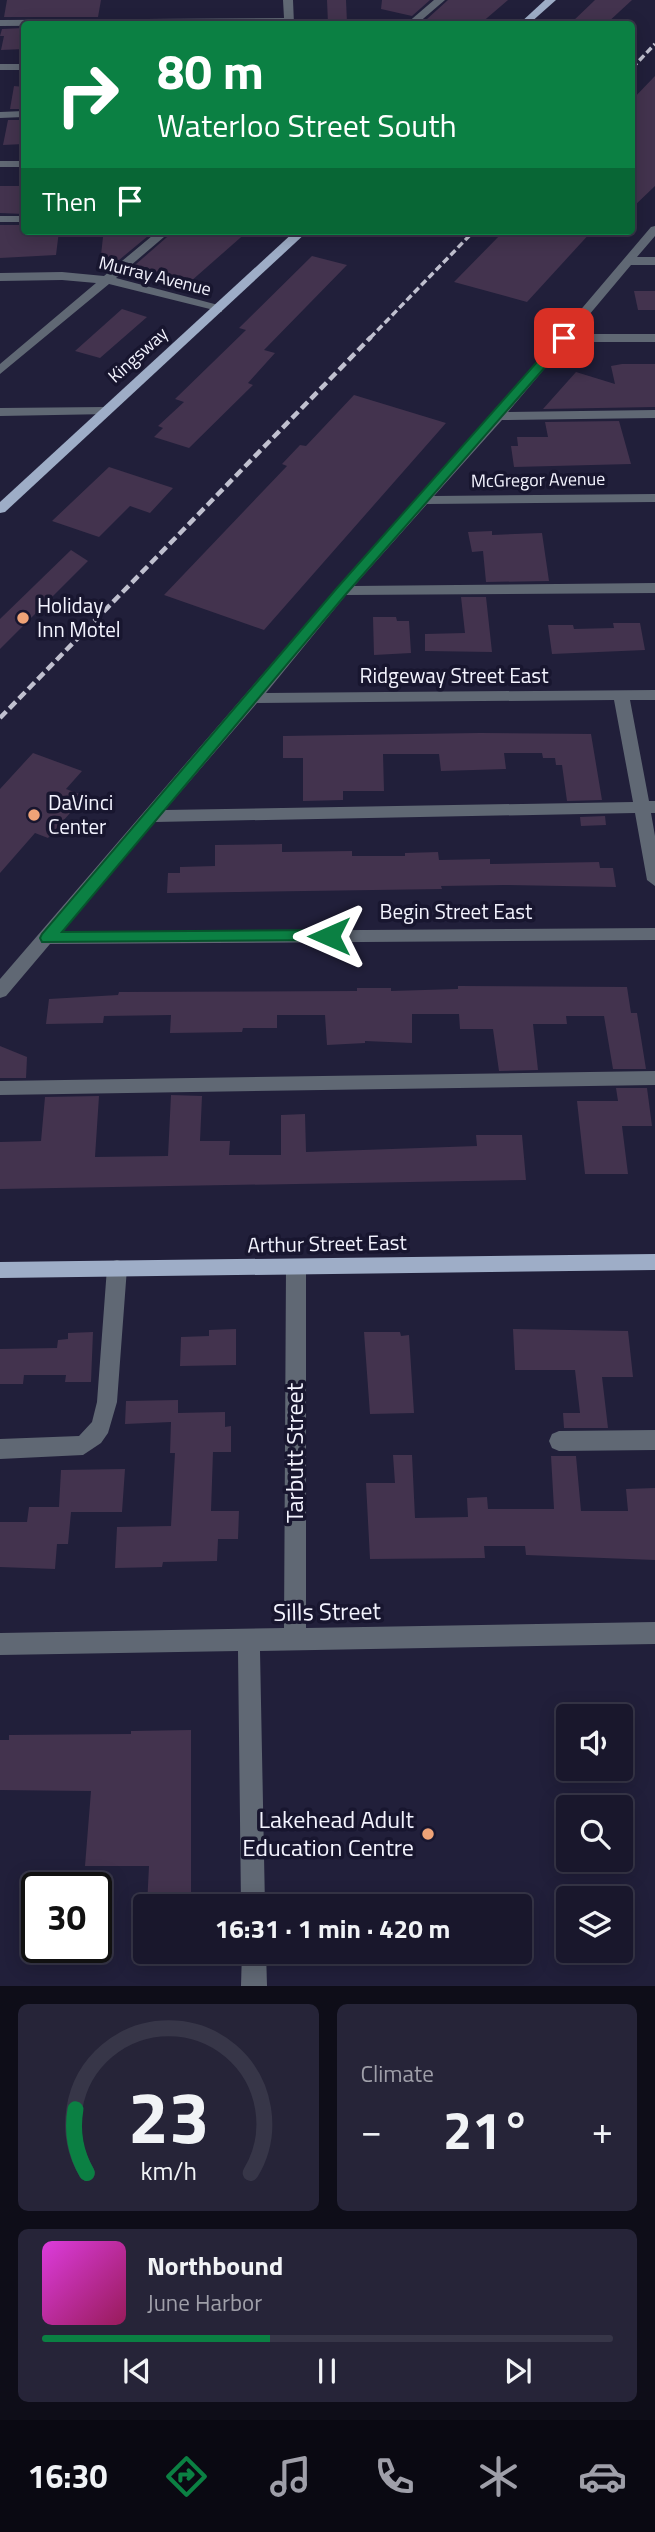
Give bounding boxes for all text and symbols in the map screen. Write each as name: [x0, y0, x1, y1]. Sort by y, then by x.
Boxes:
text: 80 m: [157, 33, 264, 108]
icon: right: [42, 49, 133, 140]
text: Waterloo Street South: [157, 101, 457, 149]
text: Then: [42, 182, 97, 221]
icon: arrive: [111, 182, 149, 220]
street label: Murray Avenue: [96, 249, 214, 303]
pin: [534, 308, 594, 368]
icon: arrive: [545, 319, 583, 357]
street label: Kingsway: [102, 320, 174, 389]
street label: McGregor Avenue: [471, 465, 605, 494]
place label: Holiday Inn Motel: [37, 589, 121, 645]
marker: Holiday Inn Motel: [15, 610, 31, 626]
street label: Ridgeway Street East: [359, 659, 549, 691]
place label: DaVinci Center: [48, 786, 113, 842]
marker: DaVinci Center: [26, 807, 42, 823]
street label: Begin Street East: [380, 895, 533, 927]
position arrow: [292, 899, 366, 973]
street label: Arthur Street East: [247, 1226, 408, 1260]
street label: Tarbutt Street: [276, 1382, 312, 1523]
street label: Sills Street: [273, 1592, 382, 1630]
map controls: [556, 1704, 633, 1963]
button: sound: [556, 1704, 633, 1781]
button: search: [556, 1795, 633, 1872]
place label: Lakehead Adult Education Centre: [242, 1801, 415, 1865]
marker: Lakehead Adult Education Centre: [420, 1826, 436, 1842]
speed limit sign: 30: [21, 1872, 112, 1963]
button: layers: [556, 1886, 633, 1963]
text: 16:31 · 1 min · 420 m: [215, 1909, 450, 1948]
text: Climate: [361, 2056, 434, 2091]
text: 23: [127, 2062, 209, 2172]
text: 21°: [443, 2090, 530, 2169]
text: −: [361, 2101, 382, 2159]
text: +: [592, 2101, 613, 2159]
text: km/h: [140, 2152, 197, 2190]
text: Northbound: [147, 2246, 283, 2285]
text: June Harbor: [147, 2285, 262, 2320]
icon: previous: [118, 2352, 156, 2390]
icon: pause: [308, 2352, 346, 2390]
icon: next: [499, 2352, 537, 2390]
text: 16:30: [28, 2452, 107, 2500]
icon: directions: [162, 2452, 211, 2501]
icon: music: [266, 2452, 315, 2501]
icon: phone: [370, 2452, 419, 2501]
icon: climate: [474, 2452, 523, 2501]
icon: car: [578, 2452, 627, 2501]

